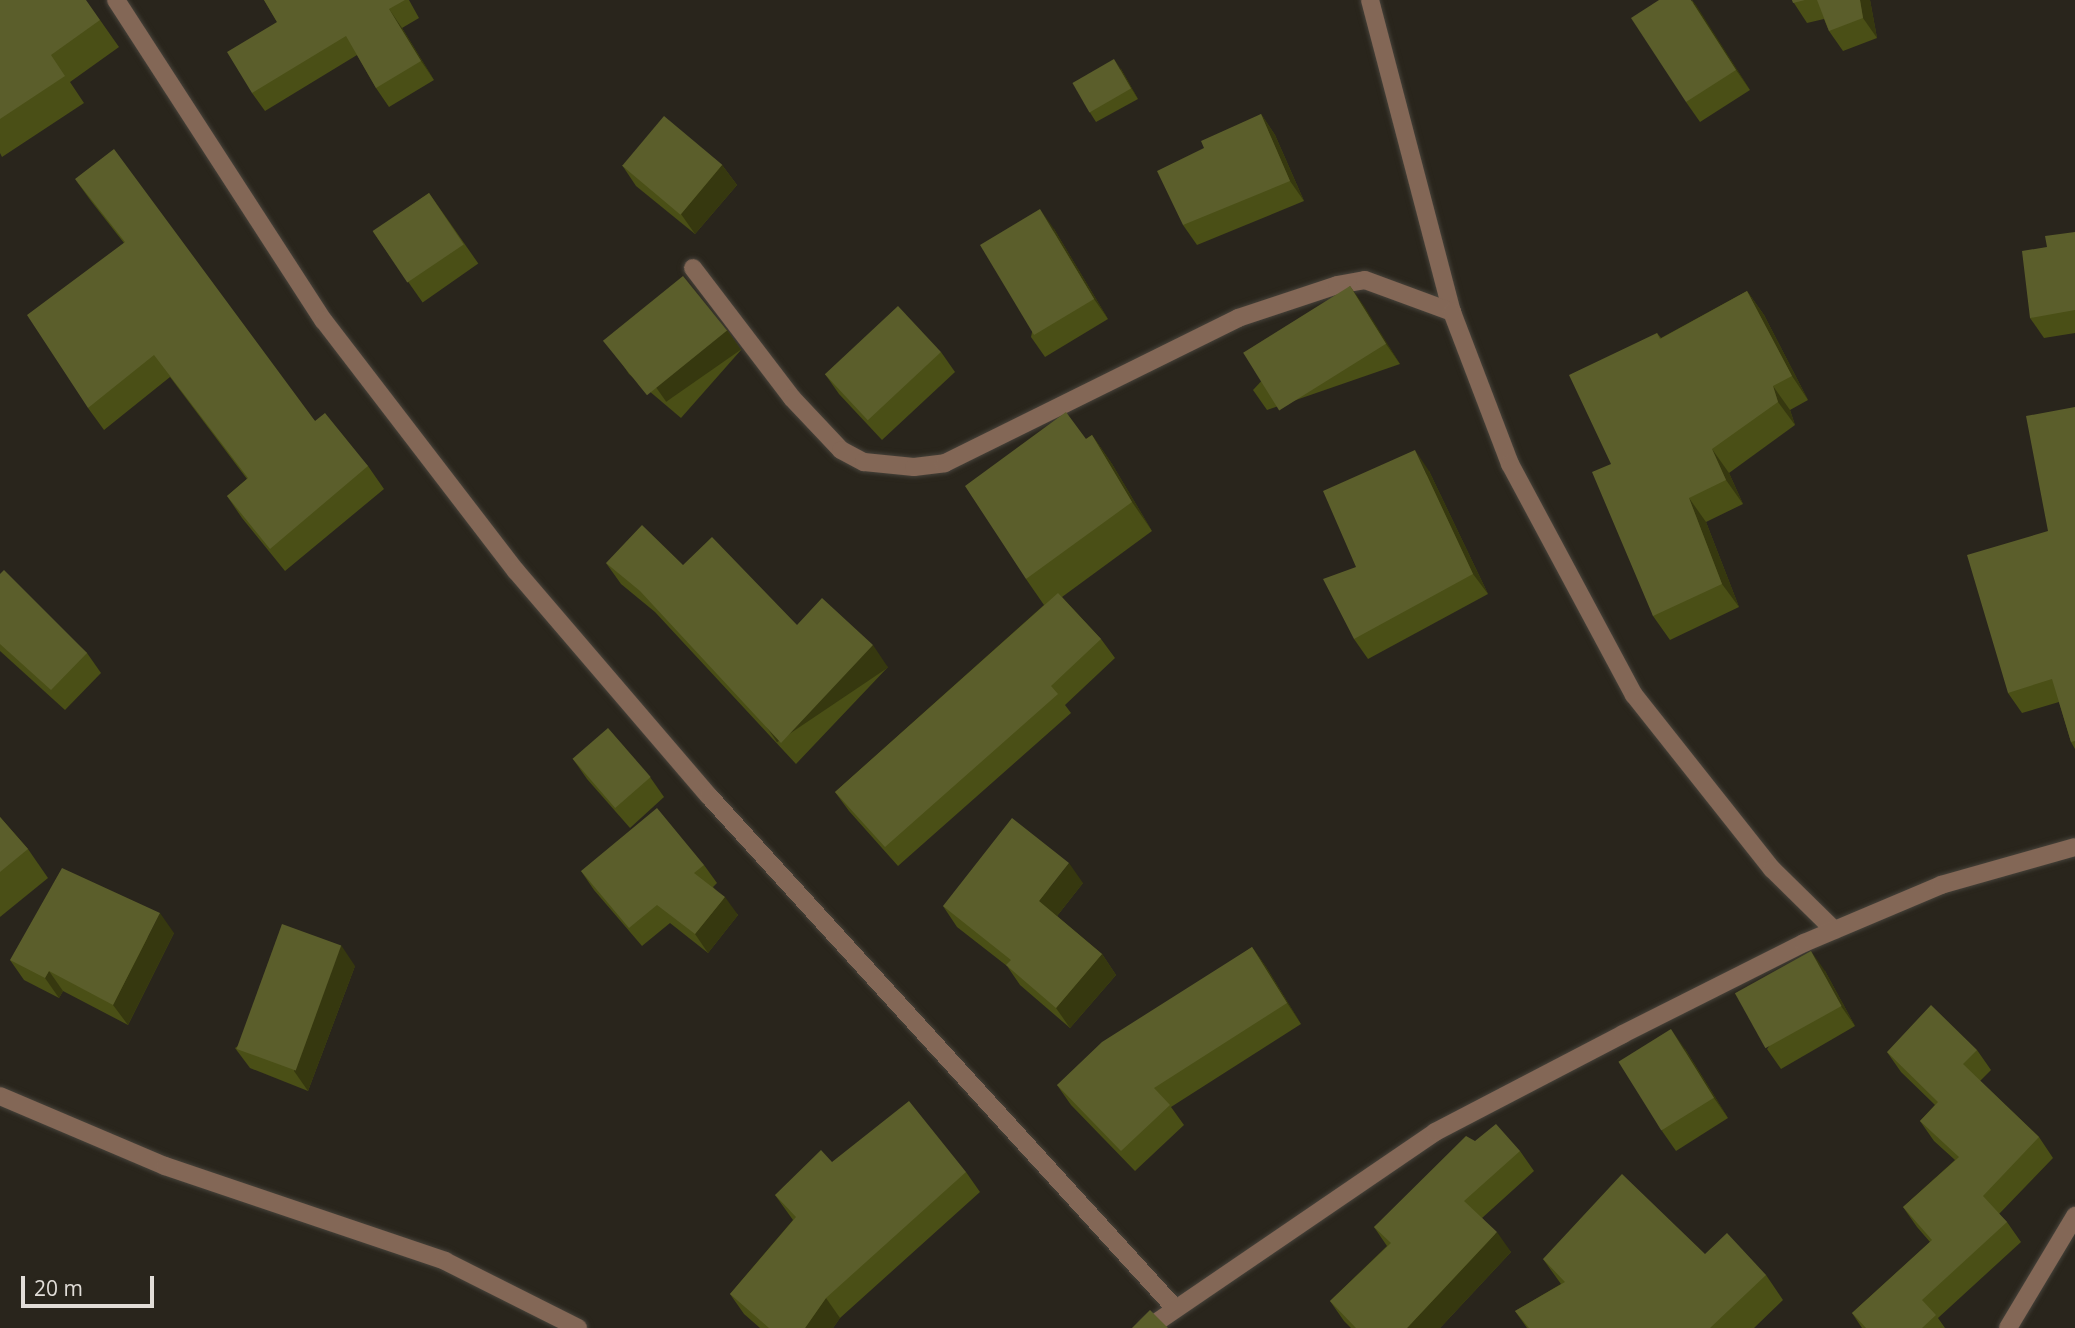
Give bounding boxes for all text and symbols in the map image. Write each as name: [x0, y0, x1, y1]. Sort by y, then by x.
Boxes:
scale bar: [24, 1262, 158, 1306]
text: 20 m: [34, 1274, 83, 1302]

